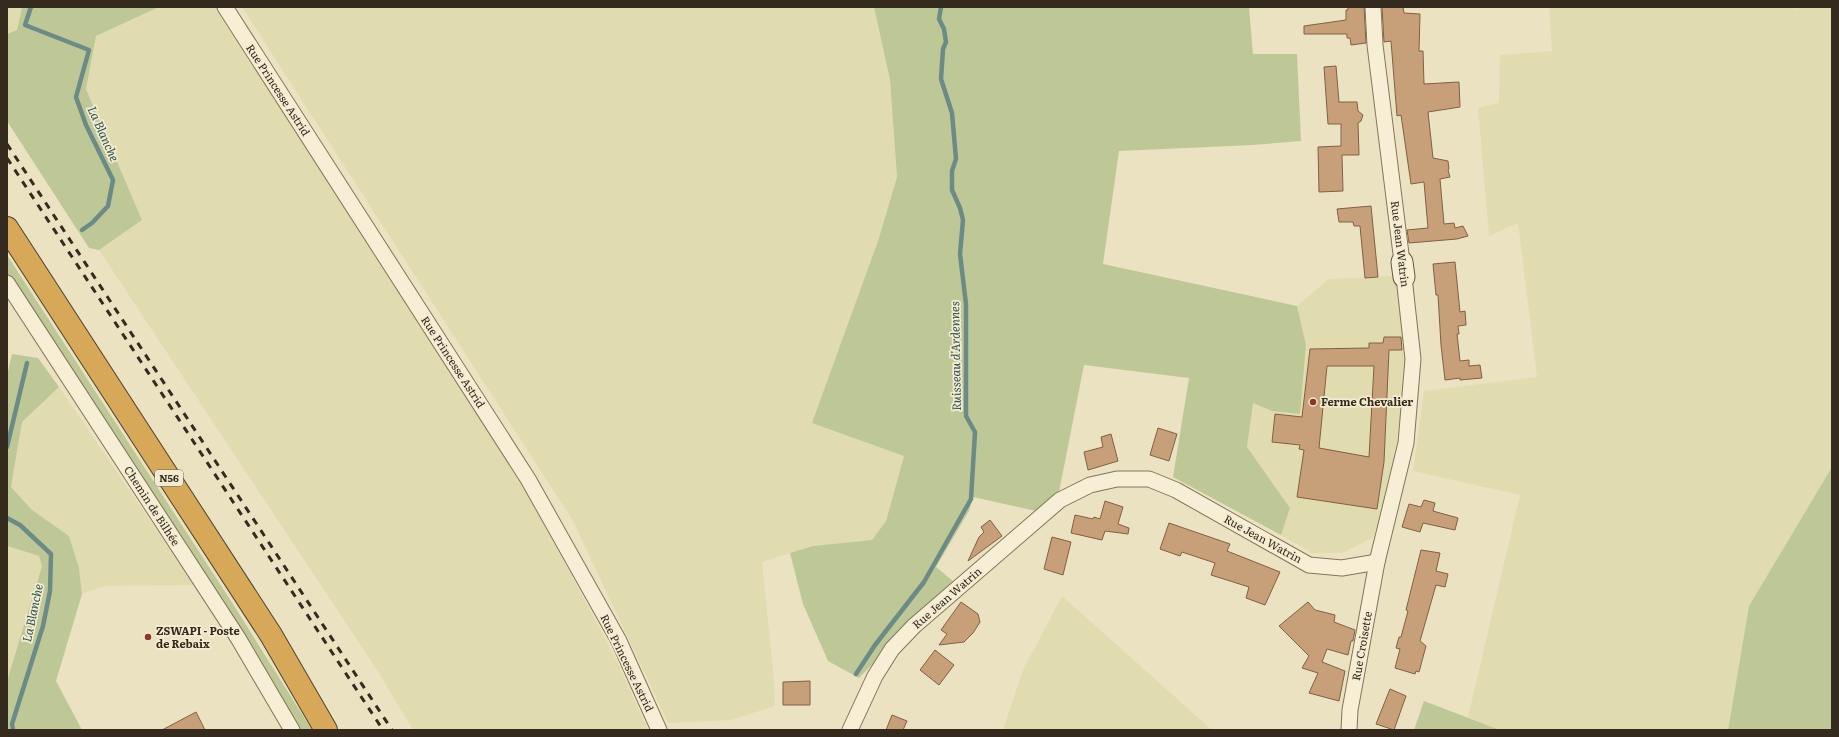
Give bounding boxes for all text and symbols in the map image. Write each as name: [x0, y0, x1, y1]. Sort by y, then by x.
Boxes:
street label: Rue Princesse Astrid: [243, 40, 315, 139]
water label: La Blanche: [84, 103, 124, 164]
street label: Rue Jean Watrin: [1388, 200, 1414, 288]
water label: Ruisseau d'Ardennes: [945, 301, 965, 411]
street label: Rue Princesse Astrid: [418, 312, 490, 411]
place label: Ferme Chevalier: [1321, 393, 1413, 409]
marker: Ferme Chevalier: [1308, 397, 1318, 407]
street label: Chemin de Bilhée: [121, 463, 185, 549]
road number: N56: [155, 470, 183, 486]
street label: Rue Jean Watrin: [1222, 510, 1305, 566]
street label: Rue Jean Watrin: [908, 563, 984, 632]
water label: La Blanche: [17, 582, 47, 644]
street label: Rue Croisette: [1347, 610, 1375, 682]
street label: Rue Princesse Astrid: [597, 611, 659, 714]
place label: ZSWAPI - Poste de Rebaix: [156, 622, 240, 651]
marker: ZSWAPI - Poste de Rebaix: [143, 632, 153, 642]

